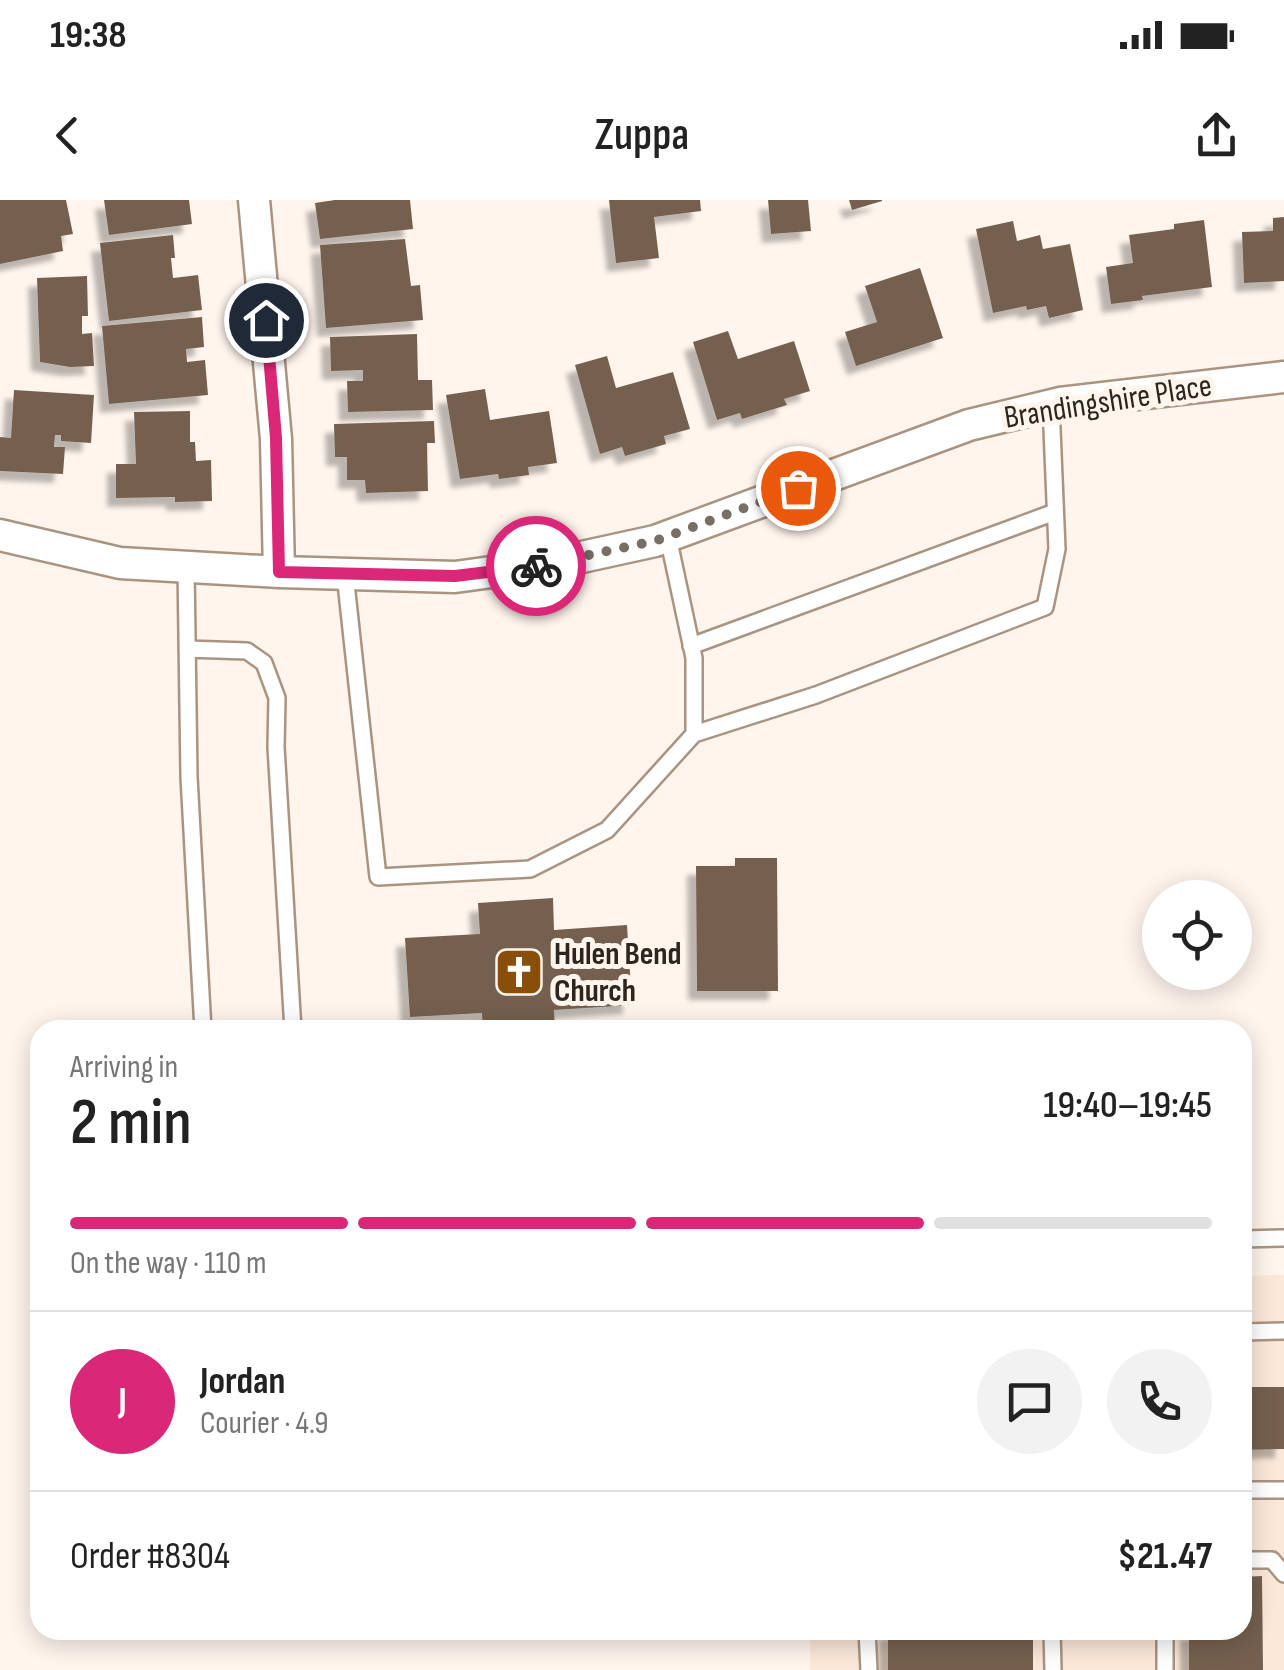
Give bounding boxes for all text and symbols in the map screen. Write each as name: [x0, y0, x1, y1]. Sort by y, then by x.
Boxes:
text: 19:38: [50, 13, 126, 58]
icon: back: [40, 108, 95, 163]
text: Zuppa: [595, 108, 689, 163]
icon: share: [1189, 108, 1244, 163]
pin: [224, 278, 309, 363]
icon: home: [239, 293, 294, 348]
street label: Brandingshire Place: [1001, 366, 1215, 438]
pin: [756, 446, 841, 531]
icon: bag: [771, 461, 826, 516]
courier: [486, 516, 586, 616]
icon: bike: [509, 539, 564, 594]
map controls: [1142, 880, 1252, 990]
button: locate: [1142, 880, 1252, 990]
place label: Hulen Bend Church: [554, 935, 682, 1011]
church icon: Hulen Bend Church: [493, 946, 545, 998]
text: Arriving in: [70, 1048, 178, 1087]
text: 19:40–19:45: [1043, 1083, 1212, 1128]
text: 2 min: [70, 1085, 192, 1163]
text: On the way · 110 m: [70, 1244, 267, 1283]
button: chat: [977, 1349, 1082, 1454]
button: phone: [1107, 1349, 1212, 1454]
text: Jordan: [200, 1359, 285, 1404]
text: J: [118, 1379, 127, 1424]
text: Courier · 4.9: [200, 1404, 328, 1443]
text: Order #8304: [70, 1534, 230, 1579]
text: $21.47: [1117, 1534, 1212, 1579]

